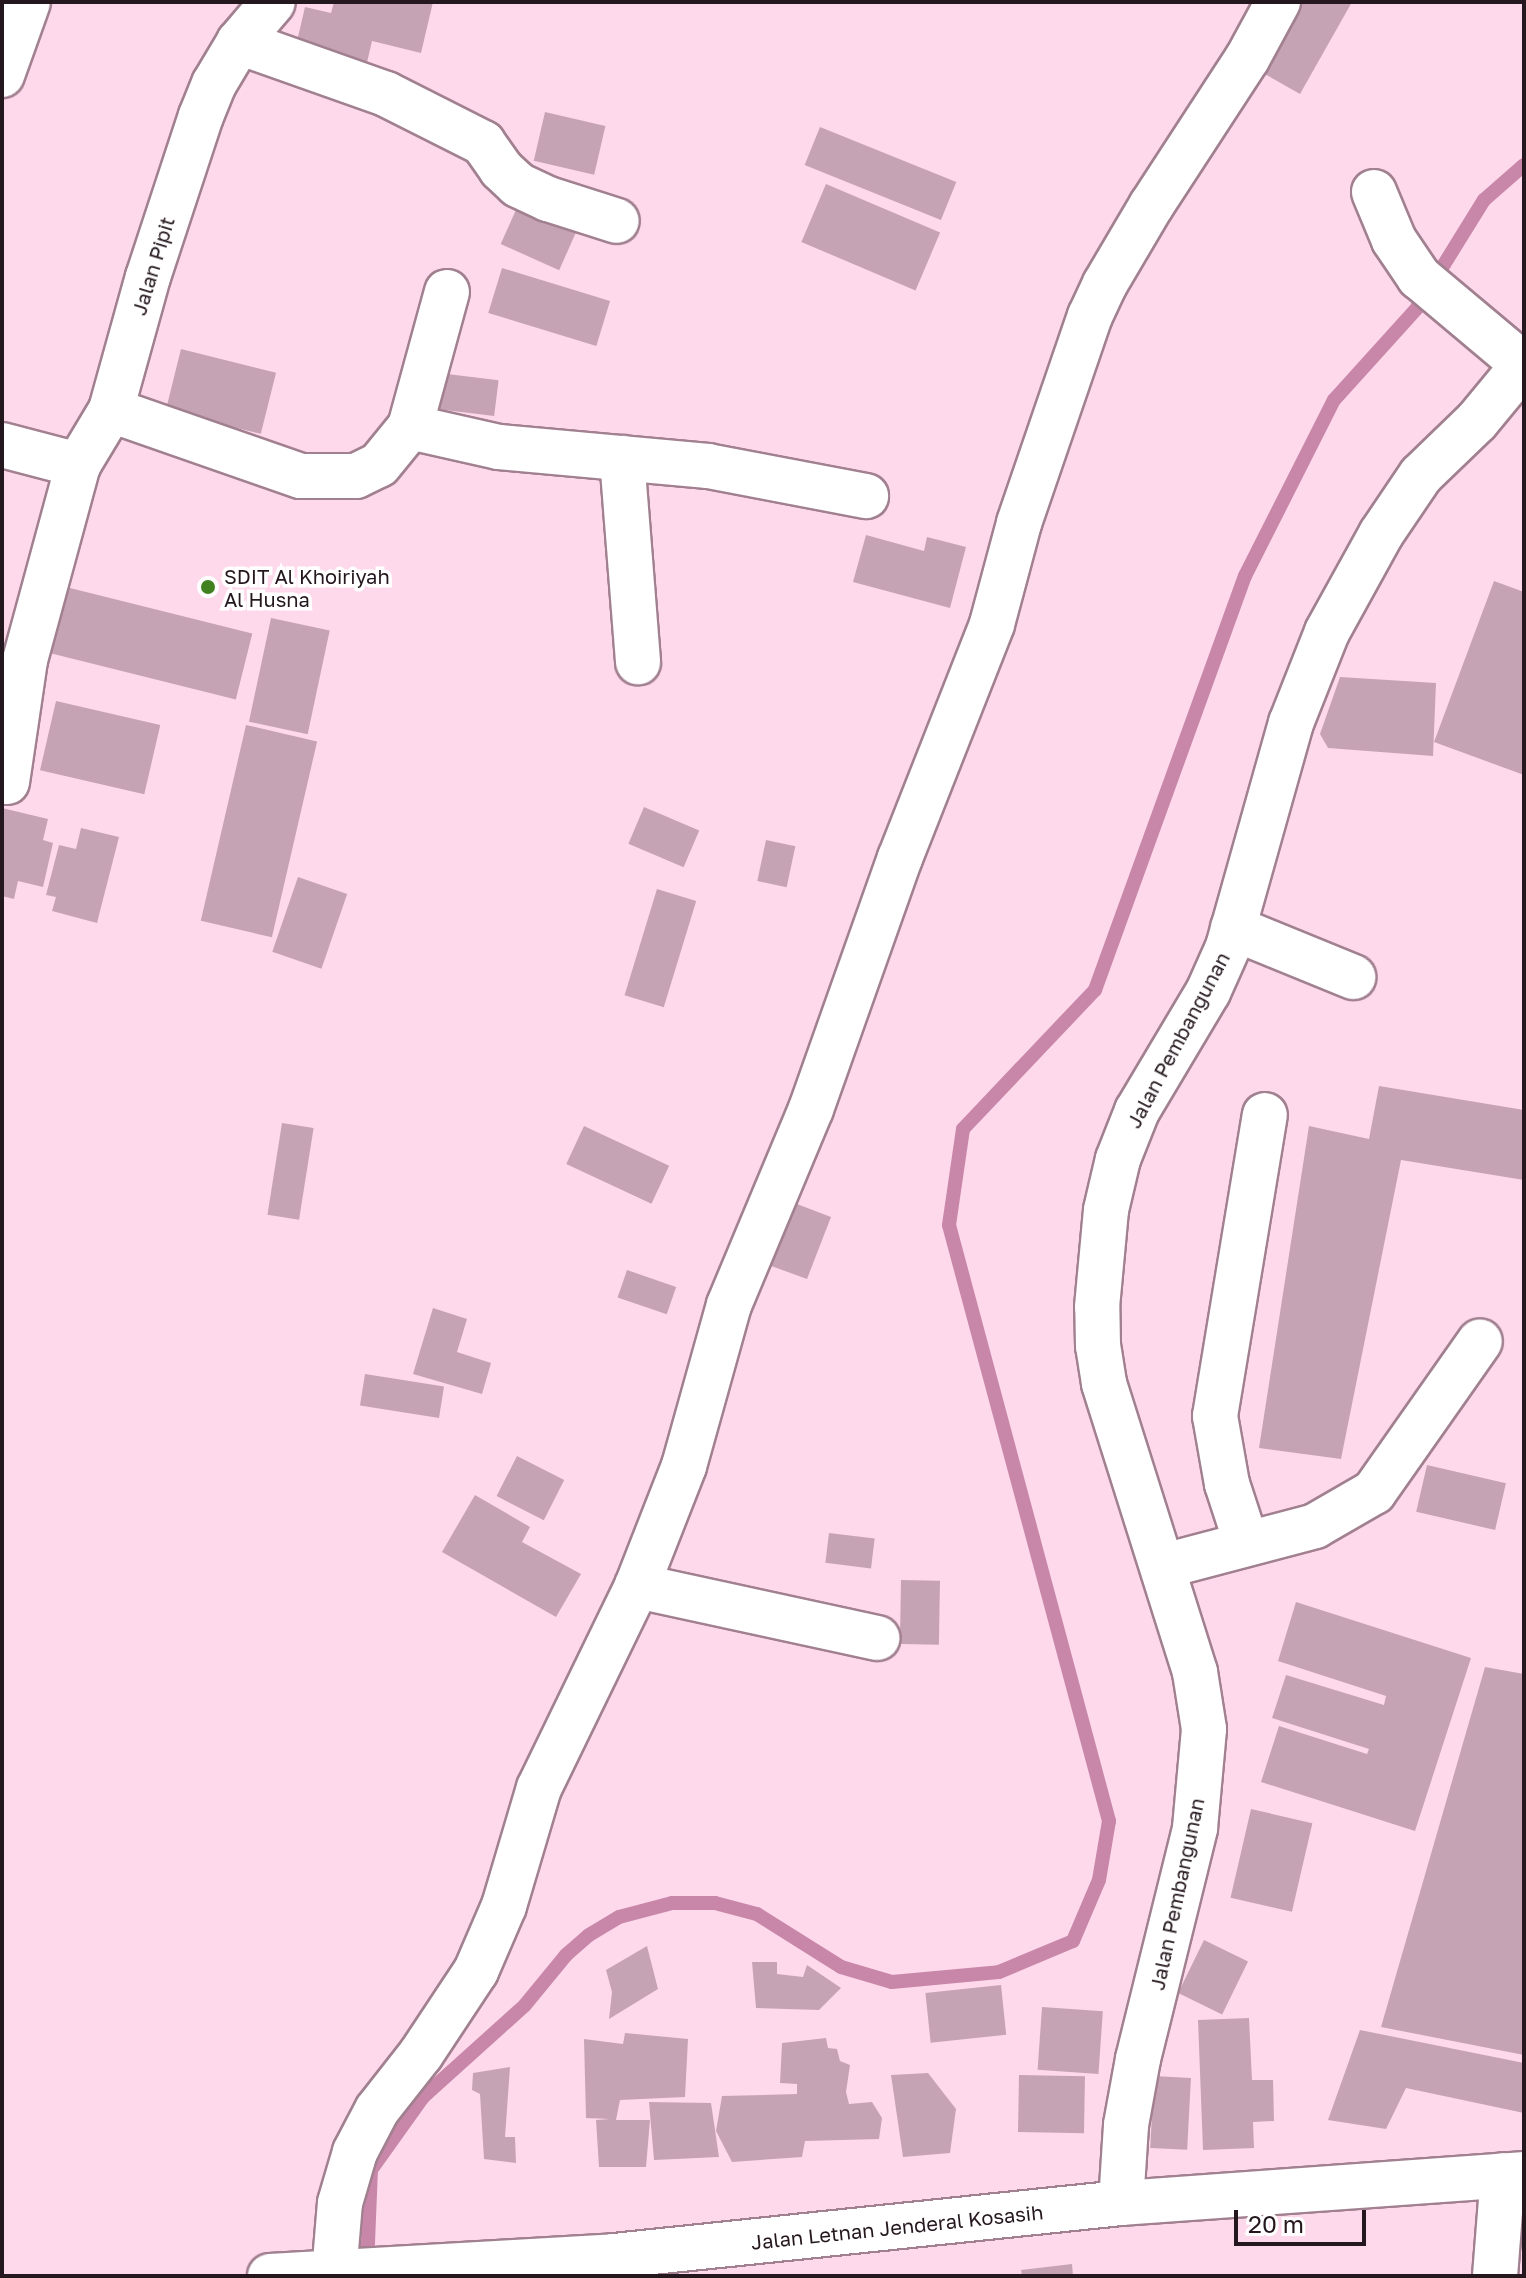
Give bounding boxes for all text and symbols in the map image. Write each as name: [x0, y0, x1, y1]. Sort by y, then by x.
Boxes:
street label: Jalan Pipit: [127, 214, 179, 318]
place label: SDIT Al Khoiriyah Al Husna: [224, 564, 390, 611]
marker: SDIT Al Khoiriyah Al Husna: [199, 578, 217, 596]
street label: Jalan Pembangunan: [1121, 948, 1235, 1132]
street label: Jalan Pembangunan: [1145, 1796, 1209, 1992]
scale bar: [1238, 2194, 1370, 2244]
street label: Jalan Letnan Jenderal Kosasih: [750, 2200, 1044, 2254]
text: 20 m: [1248, 2209, 1304, 2238]

